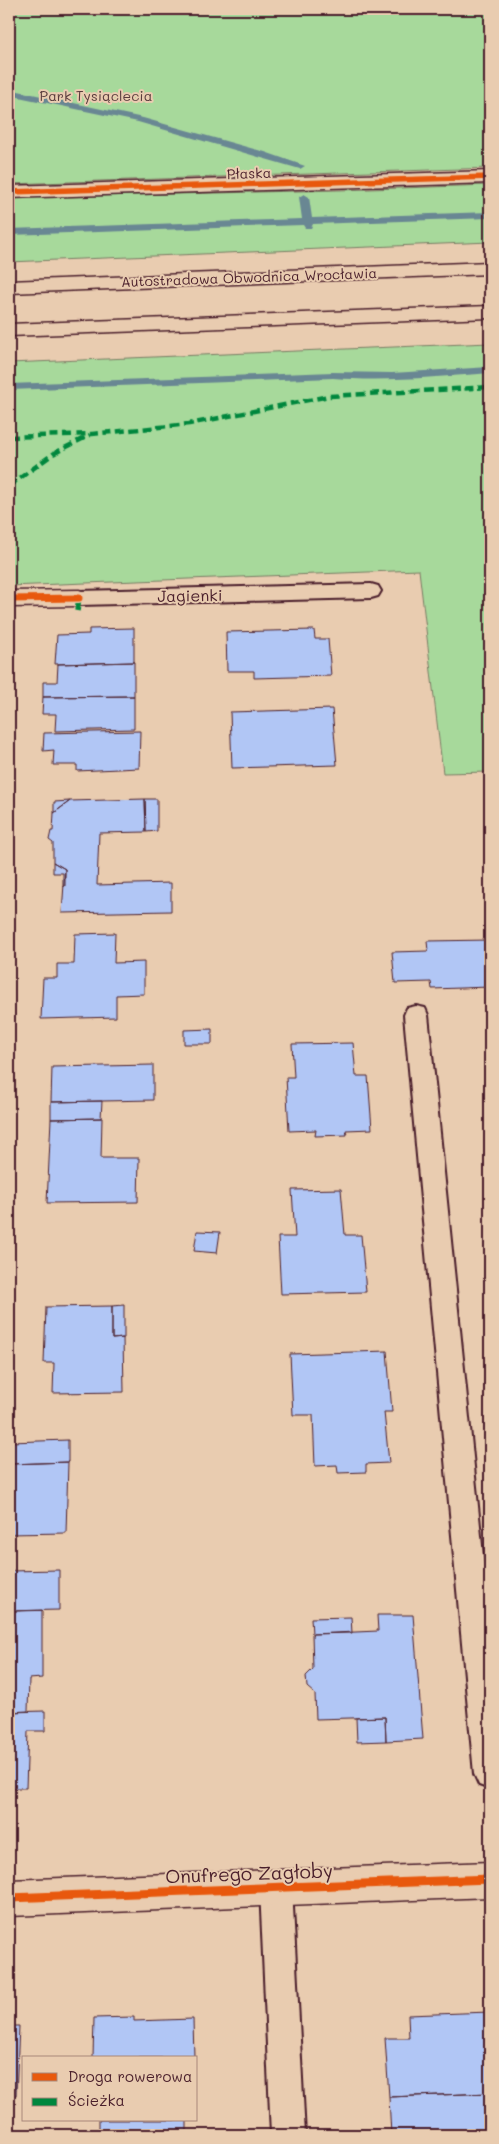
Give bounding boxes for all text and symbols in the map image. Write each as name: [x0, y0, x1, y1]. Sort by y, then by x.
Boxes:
park label: Park Tysiąclecia: [40, 86, 152, 105]
street label: Płaska: [226, 163, 272, 183]
street label: Autostradowa Obwodnica Wrocławia: [121, 263, 377, 291]
street label: Jagienki: [157, 584, 223, 606]
street label: Onufrego Zagłoby: [165, 1858, 333, 1888]
legend: [22, 2056, 198, 2122]
text: Droga rowerowa: [68, 2066, 192, 2086]
text: Ścieżka: [68, 2090, 125, 2110]

